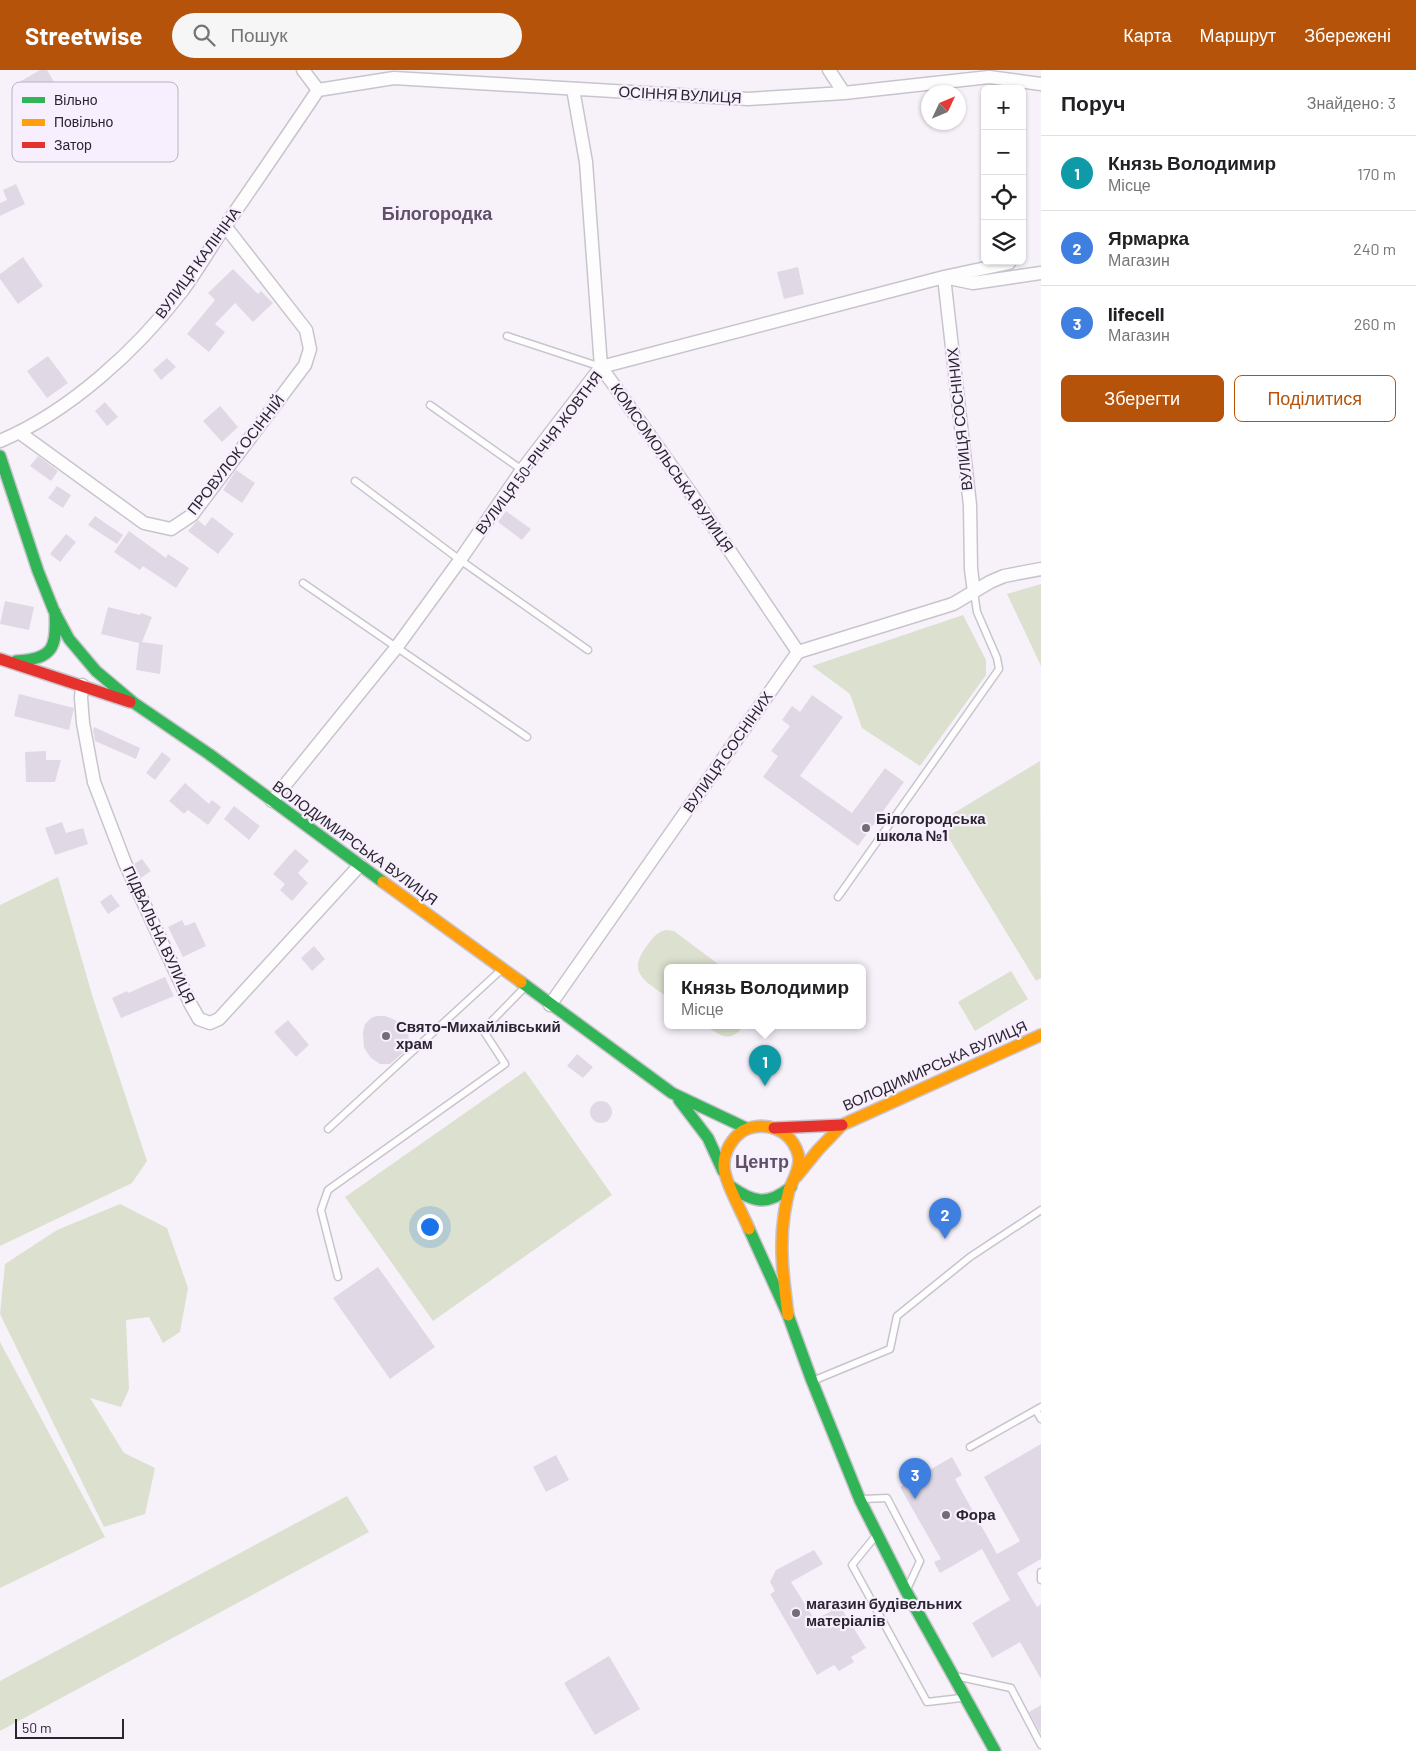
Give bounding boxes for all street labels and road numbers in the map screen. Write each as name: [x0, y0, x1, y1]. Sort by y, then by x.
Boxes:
street label: ОСІННЯ ВУЛИЦЯ: [618, 82, 742, 106]
street label: ВУЛИЦЯ КАЛІНІНА: [151, 203, 244, 322]
street label: ВУЛИЦЯ СОСНІНИХ: [943, 347, 975, 492]
street label: ВУЛИЦЯ 50-РІЧЧЯ ЖОВТНЯ: [471, 367, 605, 537]
street label: КОМСОМОЛЬСЬКА ВУЛИЦЯ: [608, 380, 738, 555]
street label: ПРОВУЛОК ОСІННІЙ: [183, 391, 288, 518]
street label: ВУЛИЦЯ СОСНІНИХ: [679, 687, 776, 815]
street label: ВОЛОДИМИРСЬКА ВУЛИЦЯ: [269, 776, 442, 908]
street label: ПІДВАЛЬНА ВУЛИЦЯ: [120, 863, 200, 1006]
street label: ВОЛОДИМИРСЬКА ВУЛИЦЯ: [840, 1016, 1030, 1114]

